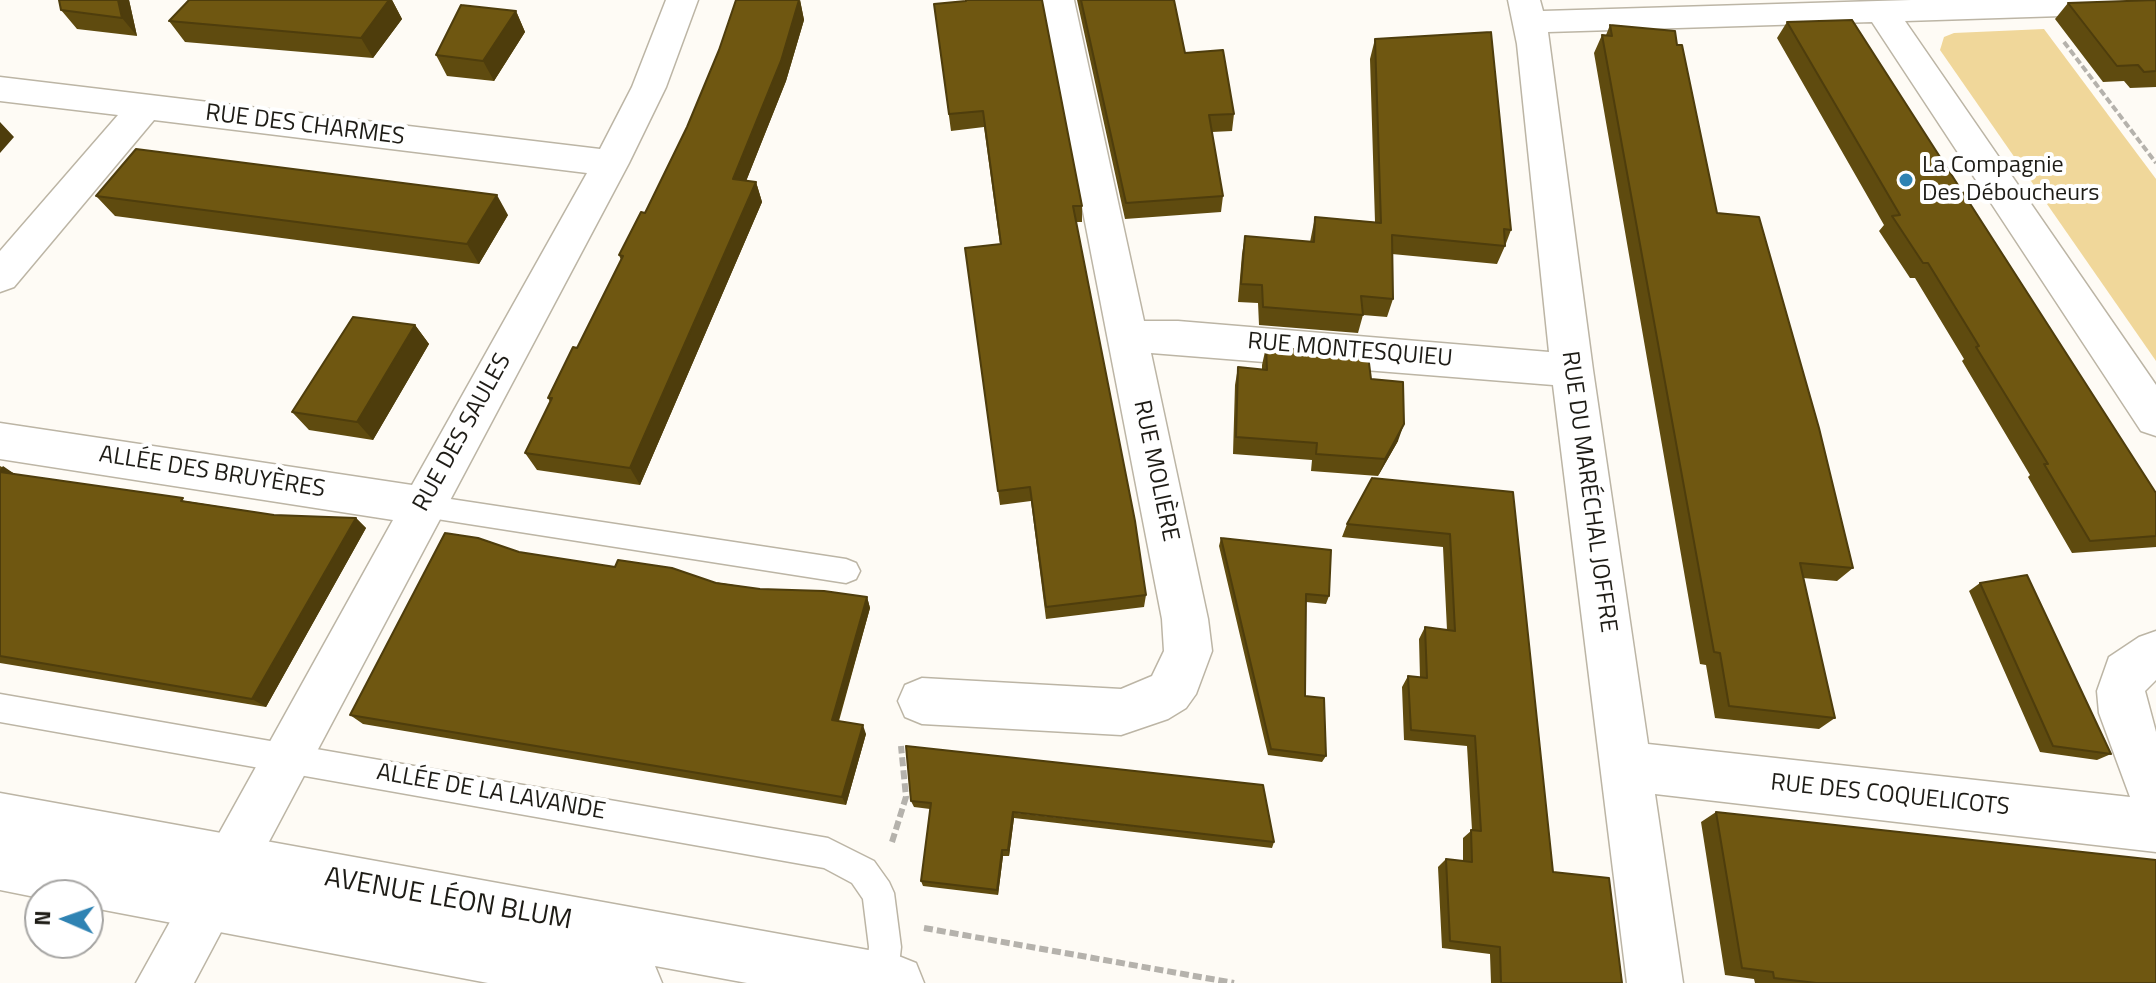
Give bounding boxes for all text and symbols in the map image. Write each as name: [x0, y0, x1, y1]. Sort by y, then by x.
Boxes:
street label: RUE DES CHARMES: [204, 99, 406, 153]
place label: La Compagnie Des Déboucheurs: [1922, 152, 2099, 208]
marker: La Compagnie Des Déboucheurs: [1897, 171, 1915, 189]
street label: RUE MONTESQUIEU: [1246, 328, 1454, 374]
street label: RUE DES SAULES: [408, 349, 518, 517]
street label: RUE DU MARÉCHAL JOFFRE: [1554, 350, 1622, 634]
street label: RUE MOLIÈRE: [1126, 398, 1184, 544]
street label: ALLÉE DES BRUYÈRES: [97, 441, 327, 505]
street label: ALLÉE DE LA LAVANDE: [374, 759, 608, 827]
street label: RUE DES COQUELICOTS: [1769, 769, 2011, 823]
street label: AVENUE LÉON BLUM: [322, 862, 574, 938]
north arrow: [24, 879, 104, 959]
text: N: [25, 910, 59, 926]

